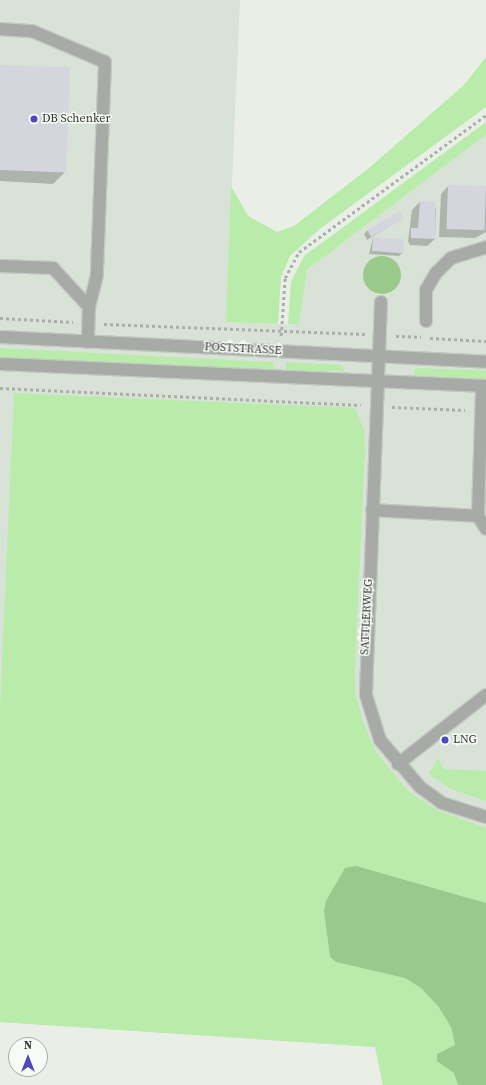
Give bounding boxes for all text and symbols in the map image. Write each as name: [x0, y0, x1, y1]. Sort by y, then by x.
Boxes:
place label: DB Schenker: [42, 112, 110, 126]
marker: DB Schenker: [29, 114, 39, 124]
street label: POSTSTRASSE: [204, 340, 282, 358]
street label: SATTLERWEG: [358, 579, 376, 655]
place label: LNG: [453, 733, 477, 747]
marker: LNG: [440, 735, 450, 745]
north arrow: [8, 1037, 48, 1077]
text: N: [24, 1038, 32, 1053]

